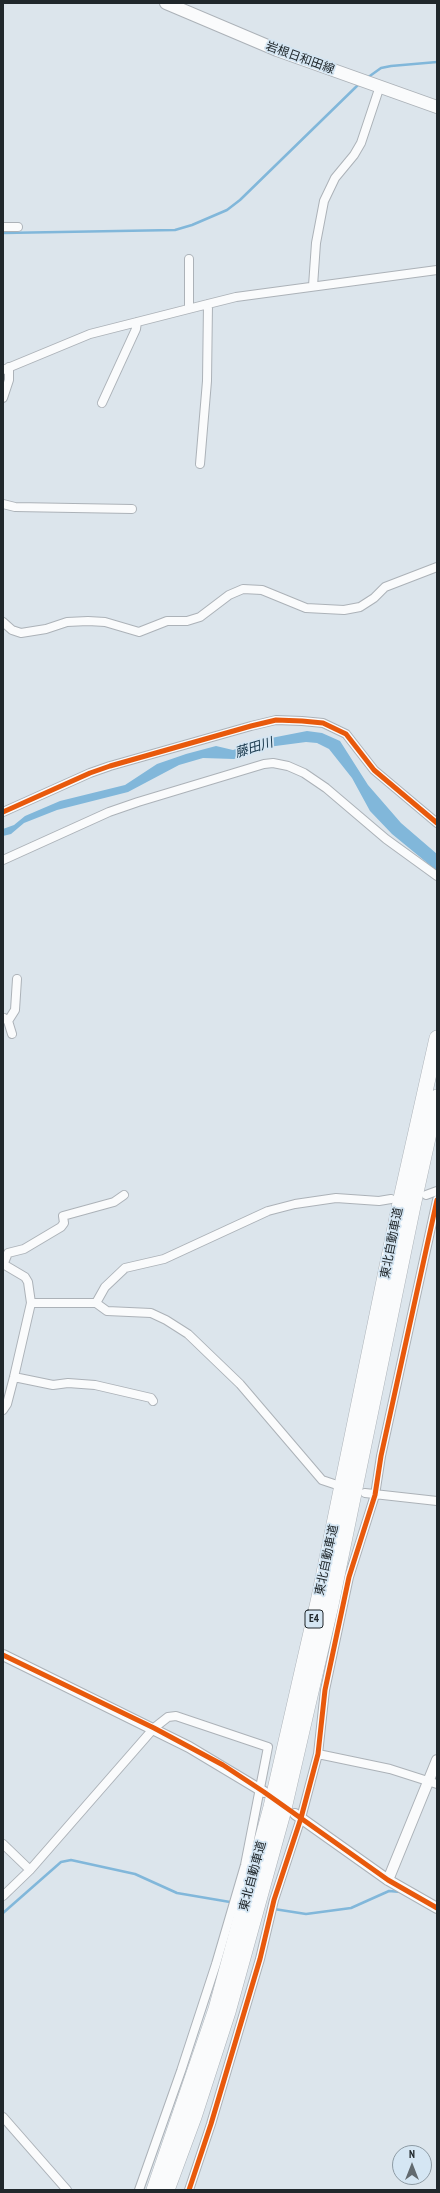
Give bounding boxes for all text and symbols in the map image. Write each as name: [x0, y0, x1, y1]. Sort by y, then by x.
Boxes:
street label: 岩根日和田線: [264, 39, 336, 77]
water label: 藤田川: [233, 735, 275, 761]
street label: 東北自動車道: [378, 1206, 406, 1280]
street label: 東北自動車道: [312, 1523, 342, 1597]
road number: E4: [305, 1610, 323, 1628]
street label: 東北自動車道: [237, 1839, 269, 1913]
north arrow: [392, 2145, 432, 2185]
text: N: [409, 2147, 415, 2161]

